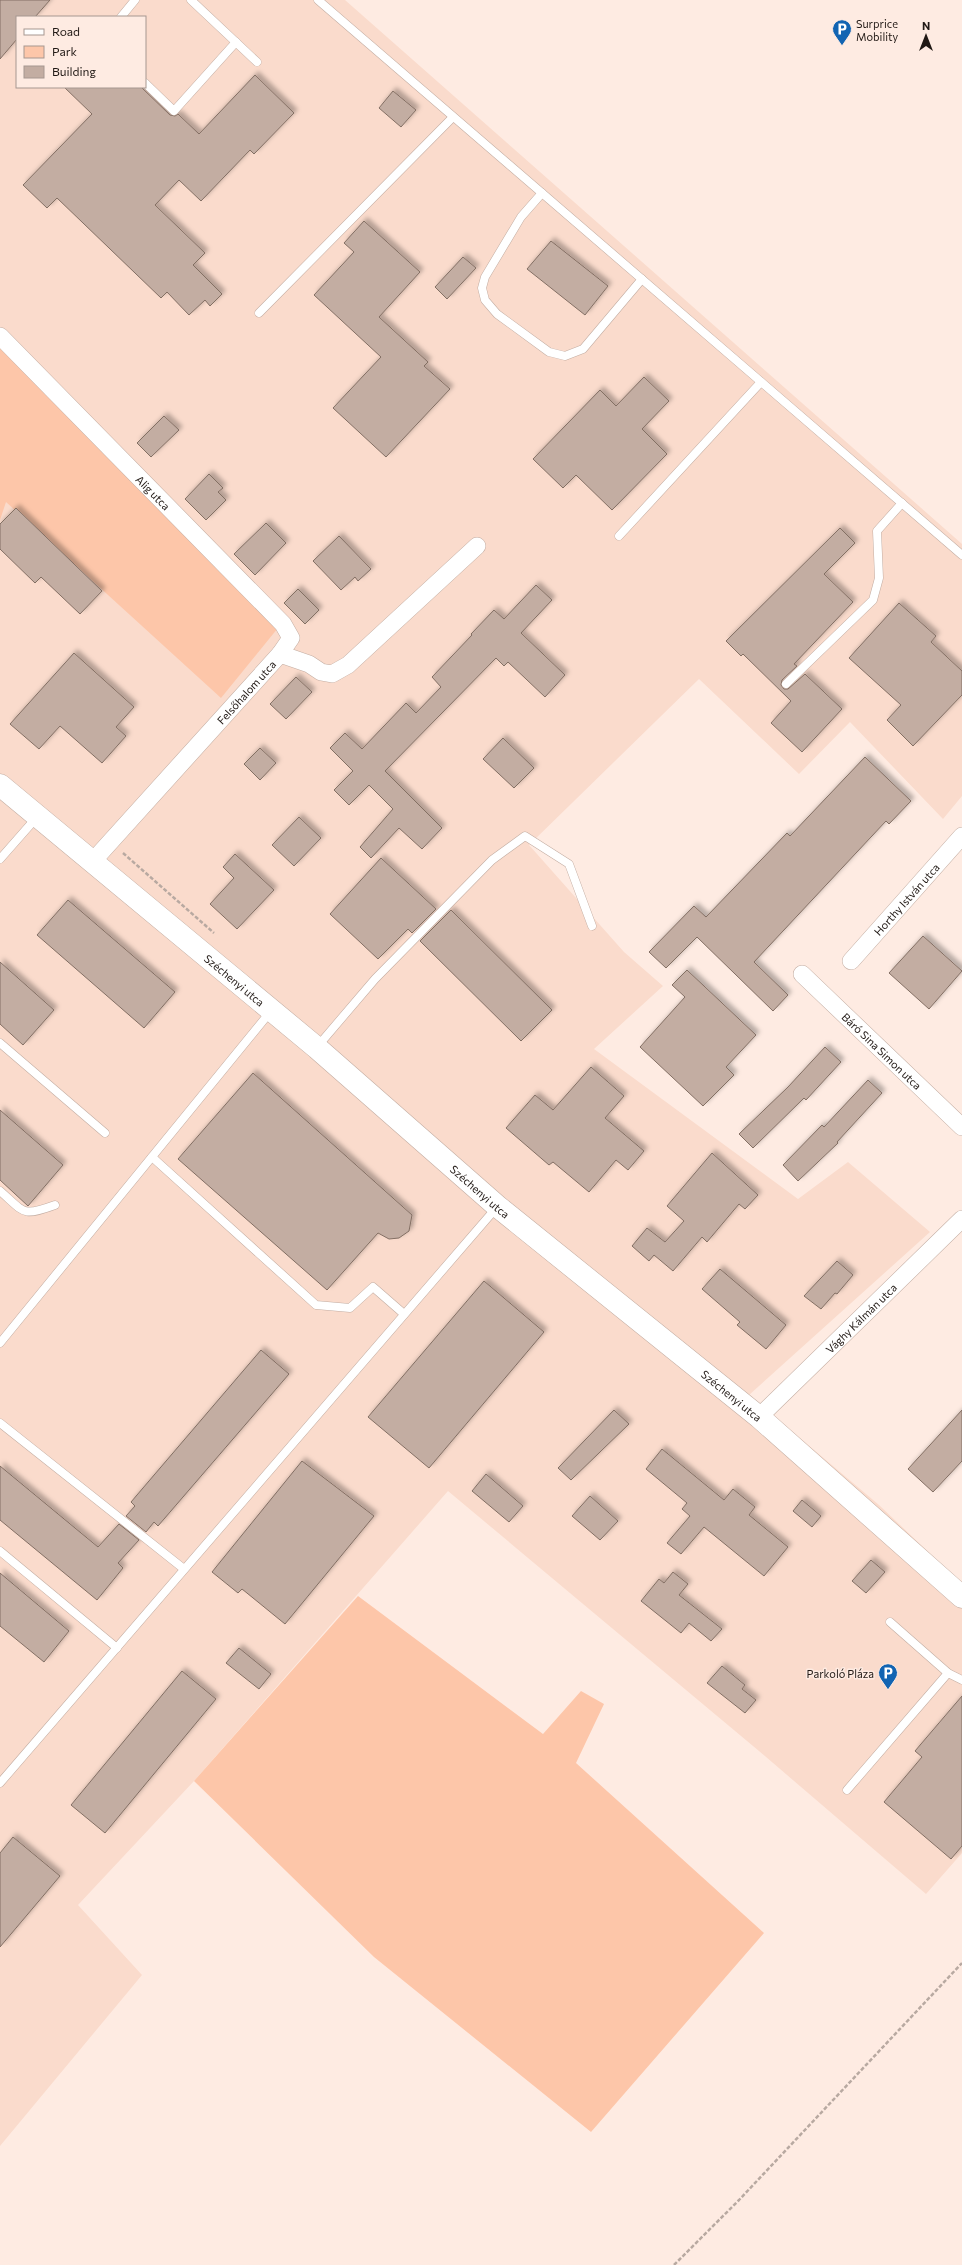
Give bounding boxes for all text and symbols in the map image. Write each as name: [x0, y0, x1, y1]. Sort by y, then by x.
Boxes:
legend: [16, 16, 146, 88]
north arrow: [906, 16, 946, 56]
place label: Surprice Mobility: [856, 17, 899, 43]
parking icon: Surprice Mobility: [831, 18, 853, 46]
text: N: [922, 19, 930, 32]
text: Road: [52, 24, 80, 38]
text: Park: [52, 44, 78, 58]
text: Building: [52, 64, 96, 78]
street label: Alig utca: [134, 472, 173, 512]
street label: Felsőhalom utca: [214, 657, 278, 726]
street label: Horthy István utca: [871, 860, 941, 938]
street label: Széchenyi utca: [202, 951, 267, 1008]
street label: Báró Sina Simon utca: [840, 1010, 925, 1092]
street label: Széchenyi utca: [448, 1162, 512, 1220]
street label: Vághy Kálmán utca: [822, 1280, 899, 1355]
street label: Széchenyi utca: [699, 1367, 765, 1423]
parking icon: Parkoló Pláza: [877, 1662, 899, 1690]
place label: Parkoló Pláza: [807, 1667, 874, 1680]

